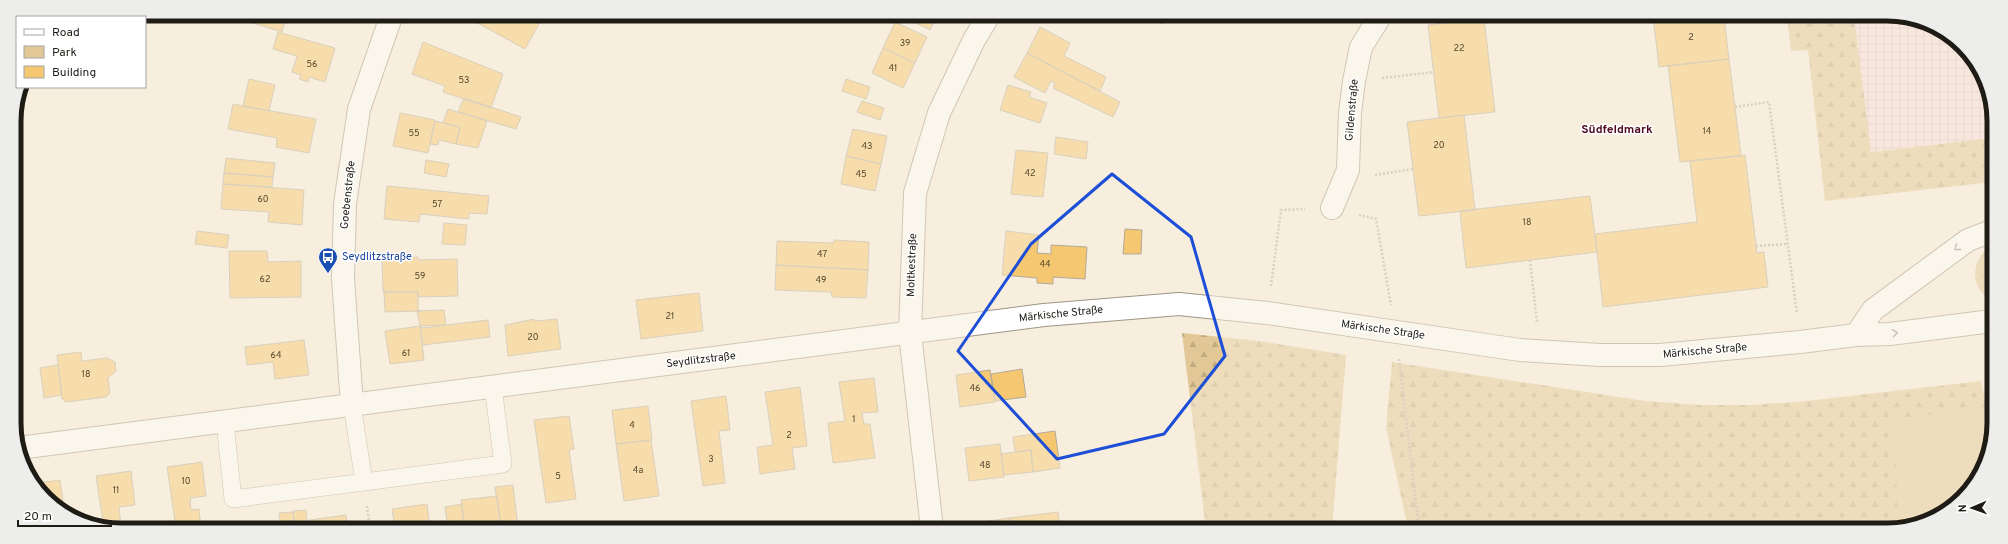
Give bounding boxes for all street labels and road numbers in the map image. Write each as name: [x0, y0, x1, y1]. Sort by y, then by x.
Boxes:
street label: Gildenstraße: [1342, 78, 1362, 142]
street label: Goebenstraße: [337, 160, 359, 230]
street label: Moltkestraße: [904, 233, 920, 297]
street label: Märkische Straße: [1018, 303, 1104, 325]
street label: Märkische Straße: [1340, 317, 1426, 343]
street label: Märkische Straße: [1662, 340, 1748, 362]
street label: Seydlitzstraße: [665, 349, 737, 371]

